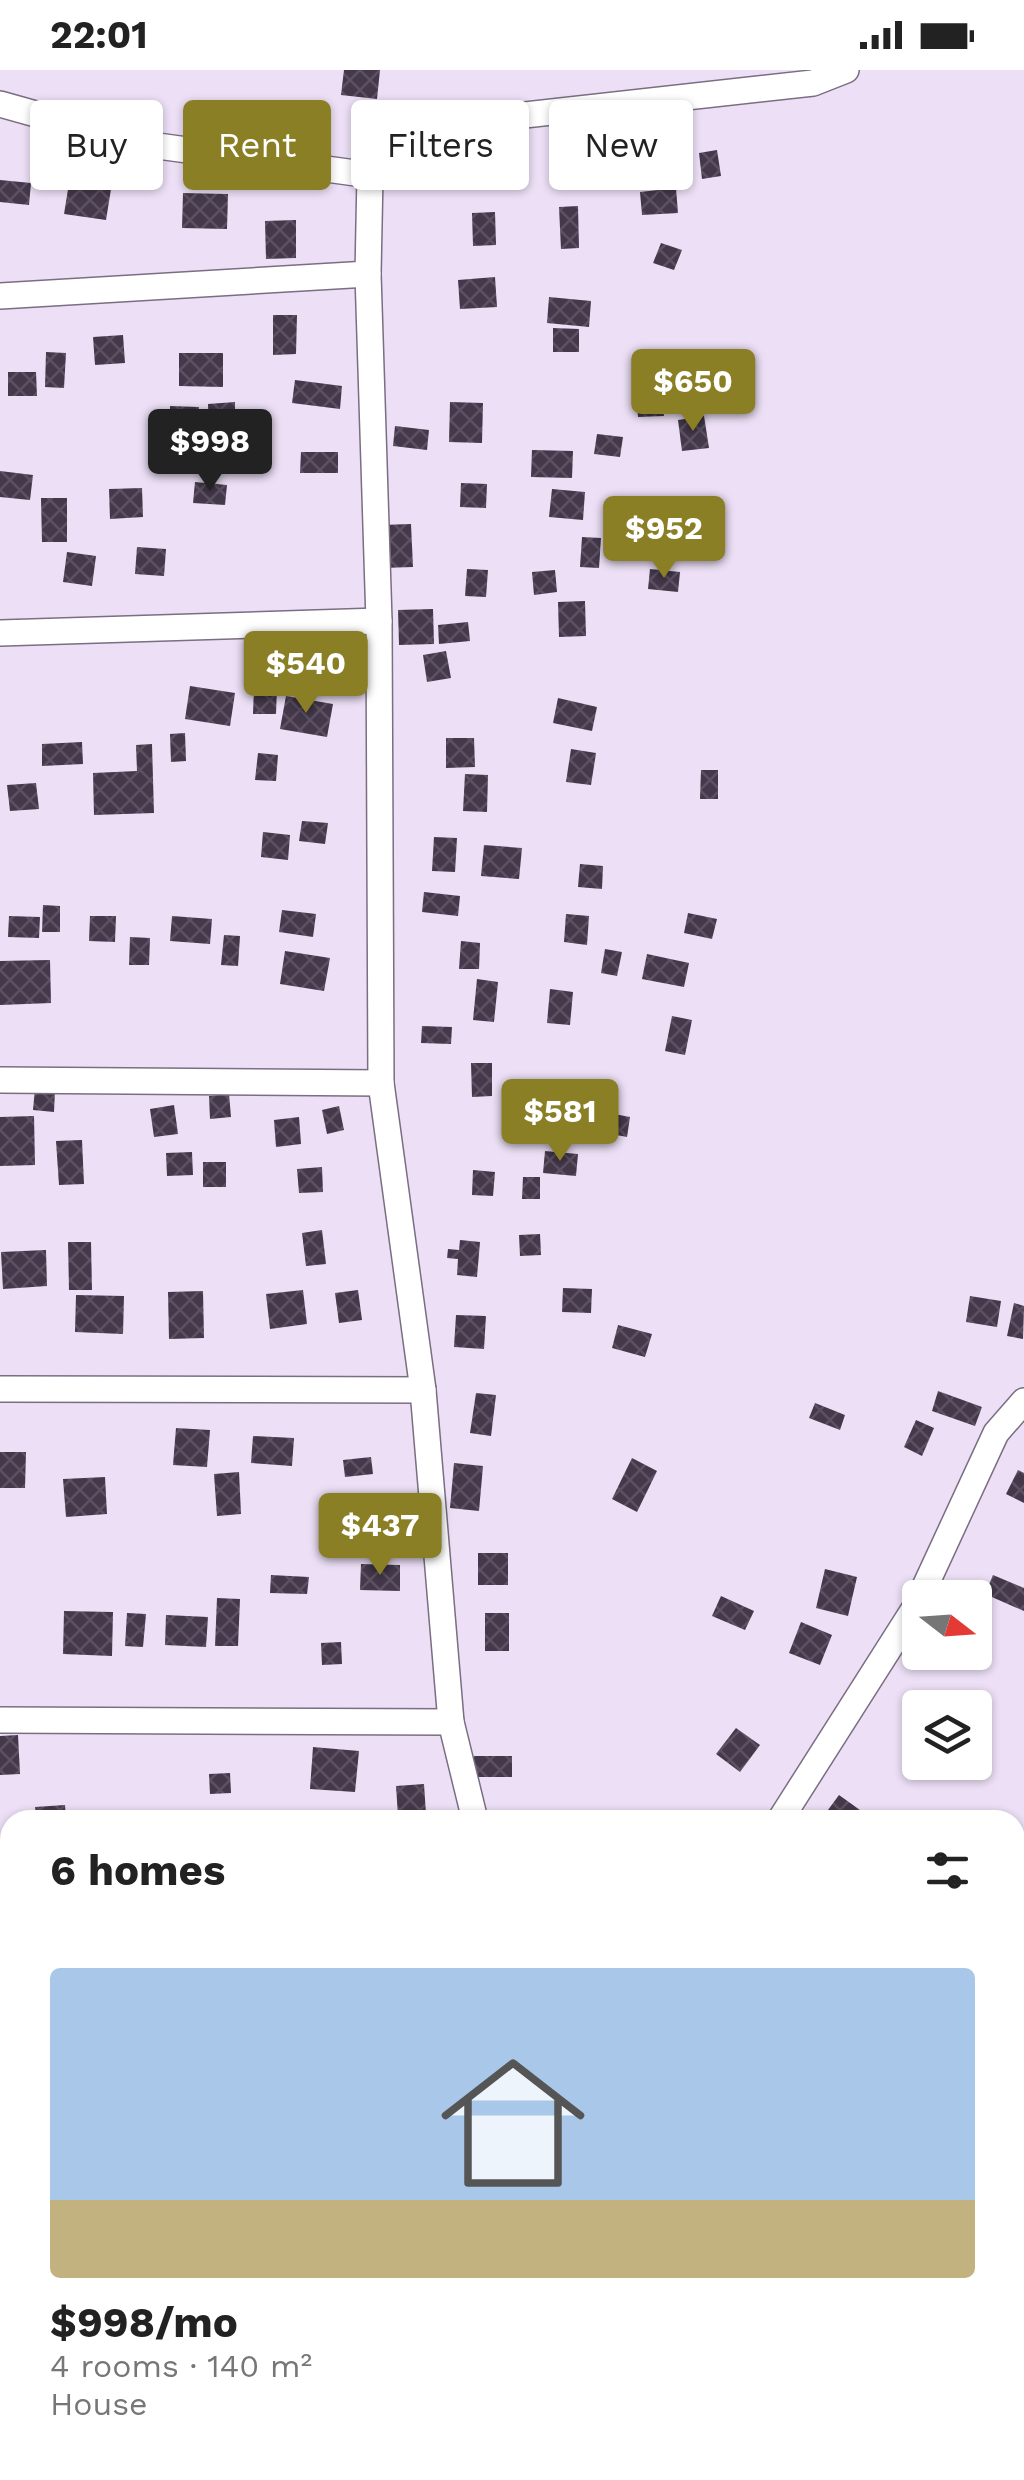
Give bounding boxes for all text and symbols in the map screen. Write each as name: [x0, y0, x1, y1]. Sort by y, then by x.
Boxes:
text: 22:01: [50, 13, 148, 57]
chip: Buy: [30, 100, 163, 190]
chip: Rent: [183, 100, 331, 190]
chip: Filters: [351, 100, 529, 190]
chip: New: [549, 100, 693, 190]
pin: $650: [634, 349, 752, 434]
text: $650: [653, 362, 733, 400]
pin: $998: [151, 409, 269, 494]
text: $998: [170, 422, 250, 460]
pin: $952: [605, 496, 723, 581]
text: $952: [625, 509, 703, 547]
pin: $540: [247, 631, 365, 716]
text: $540: [266, 644, 346, 682]
pin: $581: [501, 1079, 619, 1164]
text: $581: [523, 1092, 597, 1130]
pin: $437: [321, 1493, 439, 1578]
text: $437: [341, 1506, 419, 1544]
north arrow: [902, 1580, 992, 1670]
map controls: [902, 1580, 992, 1780]
button: layers: [902, 1690, 992, 1780]
icon: filters: [920, 1843, 975, 1898]
text: 6 homes: [50, 1846, 225, 1895]
icon: home: [423, 2033, 603, 2213]
text: $998/mo: [50, 2298, 238, 2347]
text: 4 rooms · 140 m²: [50, 2347, 312, 2385]
text: House: [50, 2385, 148, 2423]

